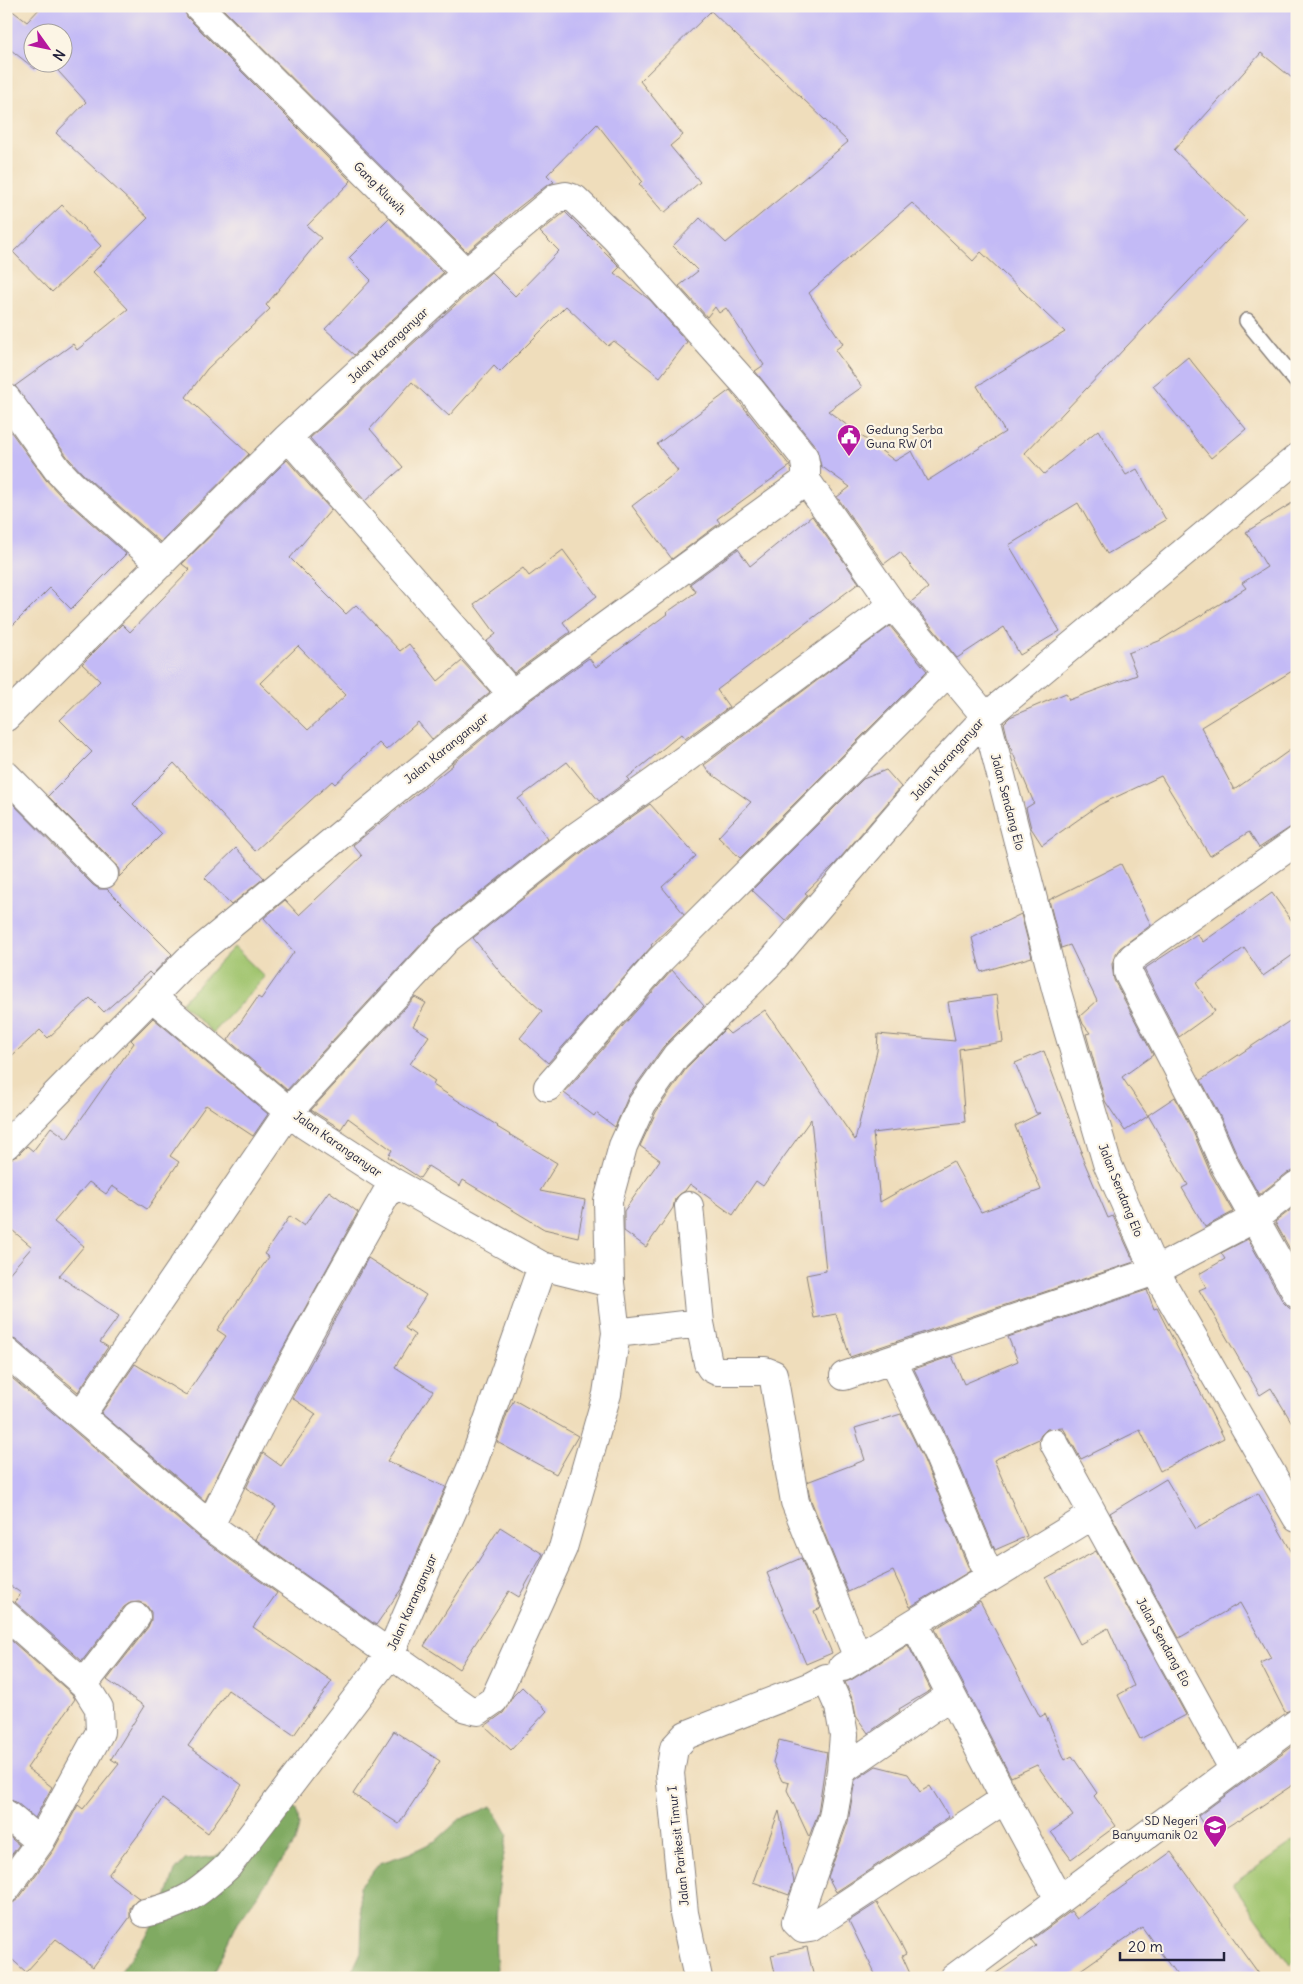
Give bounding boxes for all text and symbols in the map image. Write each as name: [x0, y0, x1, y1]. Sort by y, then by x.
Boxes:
north arrow: [22, 22, 72, 72]
text: N: [49, 46, 69, 64]
street label: Gang Kluwih: [351, 159, 409, 217]
street label: Jalan Karanganyar: [345, 304, 431, 386]
place label: Gedung Serba Guna RW 01: [866, 422, 943, 451]
public building icon: Gedung Serba Guna RW 01: [836, 423, 862, 457]
street label: Jalan Karanganyar: [401, 709, 491, 787]
street label: Jalan Karanganyar: [907, 715, 987, 803]
street label: Jalan Sendang Elo: [988, 752, 1028, 852]
street label: Jalan Karanganyar: [291, 1108, 385, 1180]
street label: Jalan Sendang Elo: [1095, 1141, 1147, 1239]
street label: Jalan Karanganyar: [384, 1551, 440, 1653]
street label: Jalan Sendang Elo: [1133, 1595, 1195, 1689]
street label: Jalan Parikesit Timur I: [664, 1785, 692, 1907]
place label: SD Negeri Banyumanik 02: [1112, 1813, 1198, 1842]
school or university icon: SD Negeri Banyumanik 02: [1202, 1814, 1228, 1848]
scale bar: [1120, 1929, 1224, 1961]
text: 20 m: [1128, 1937, 1163, 1956]

